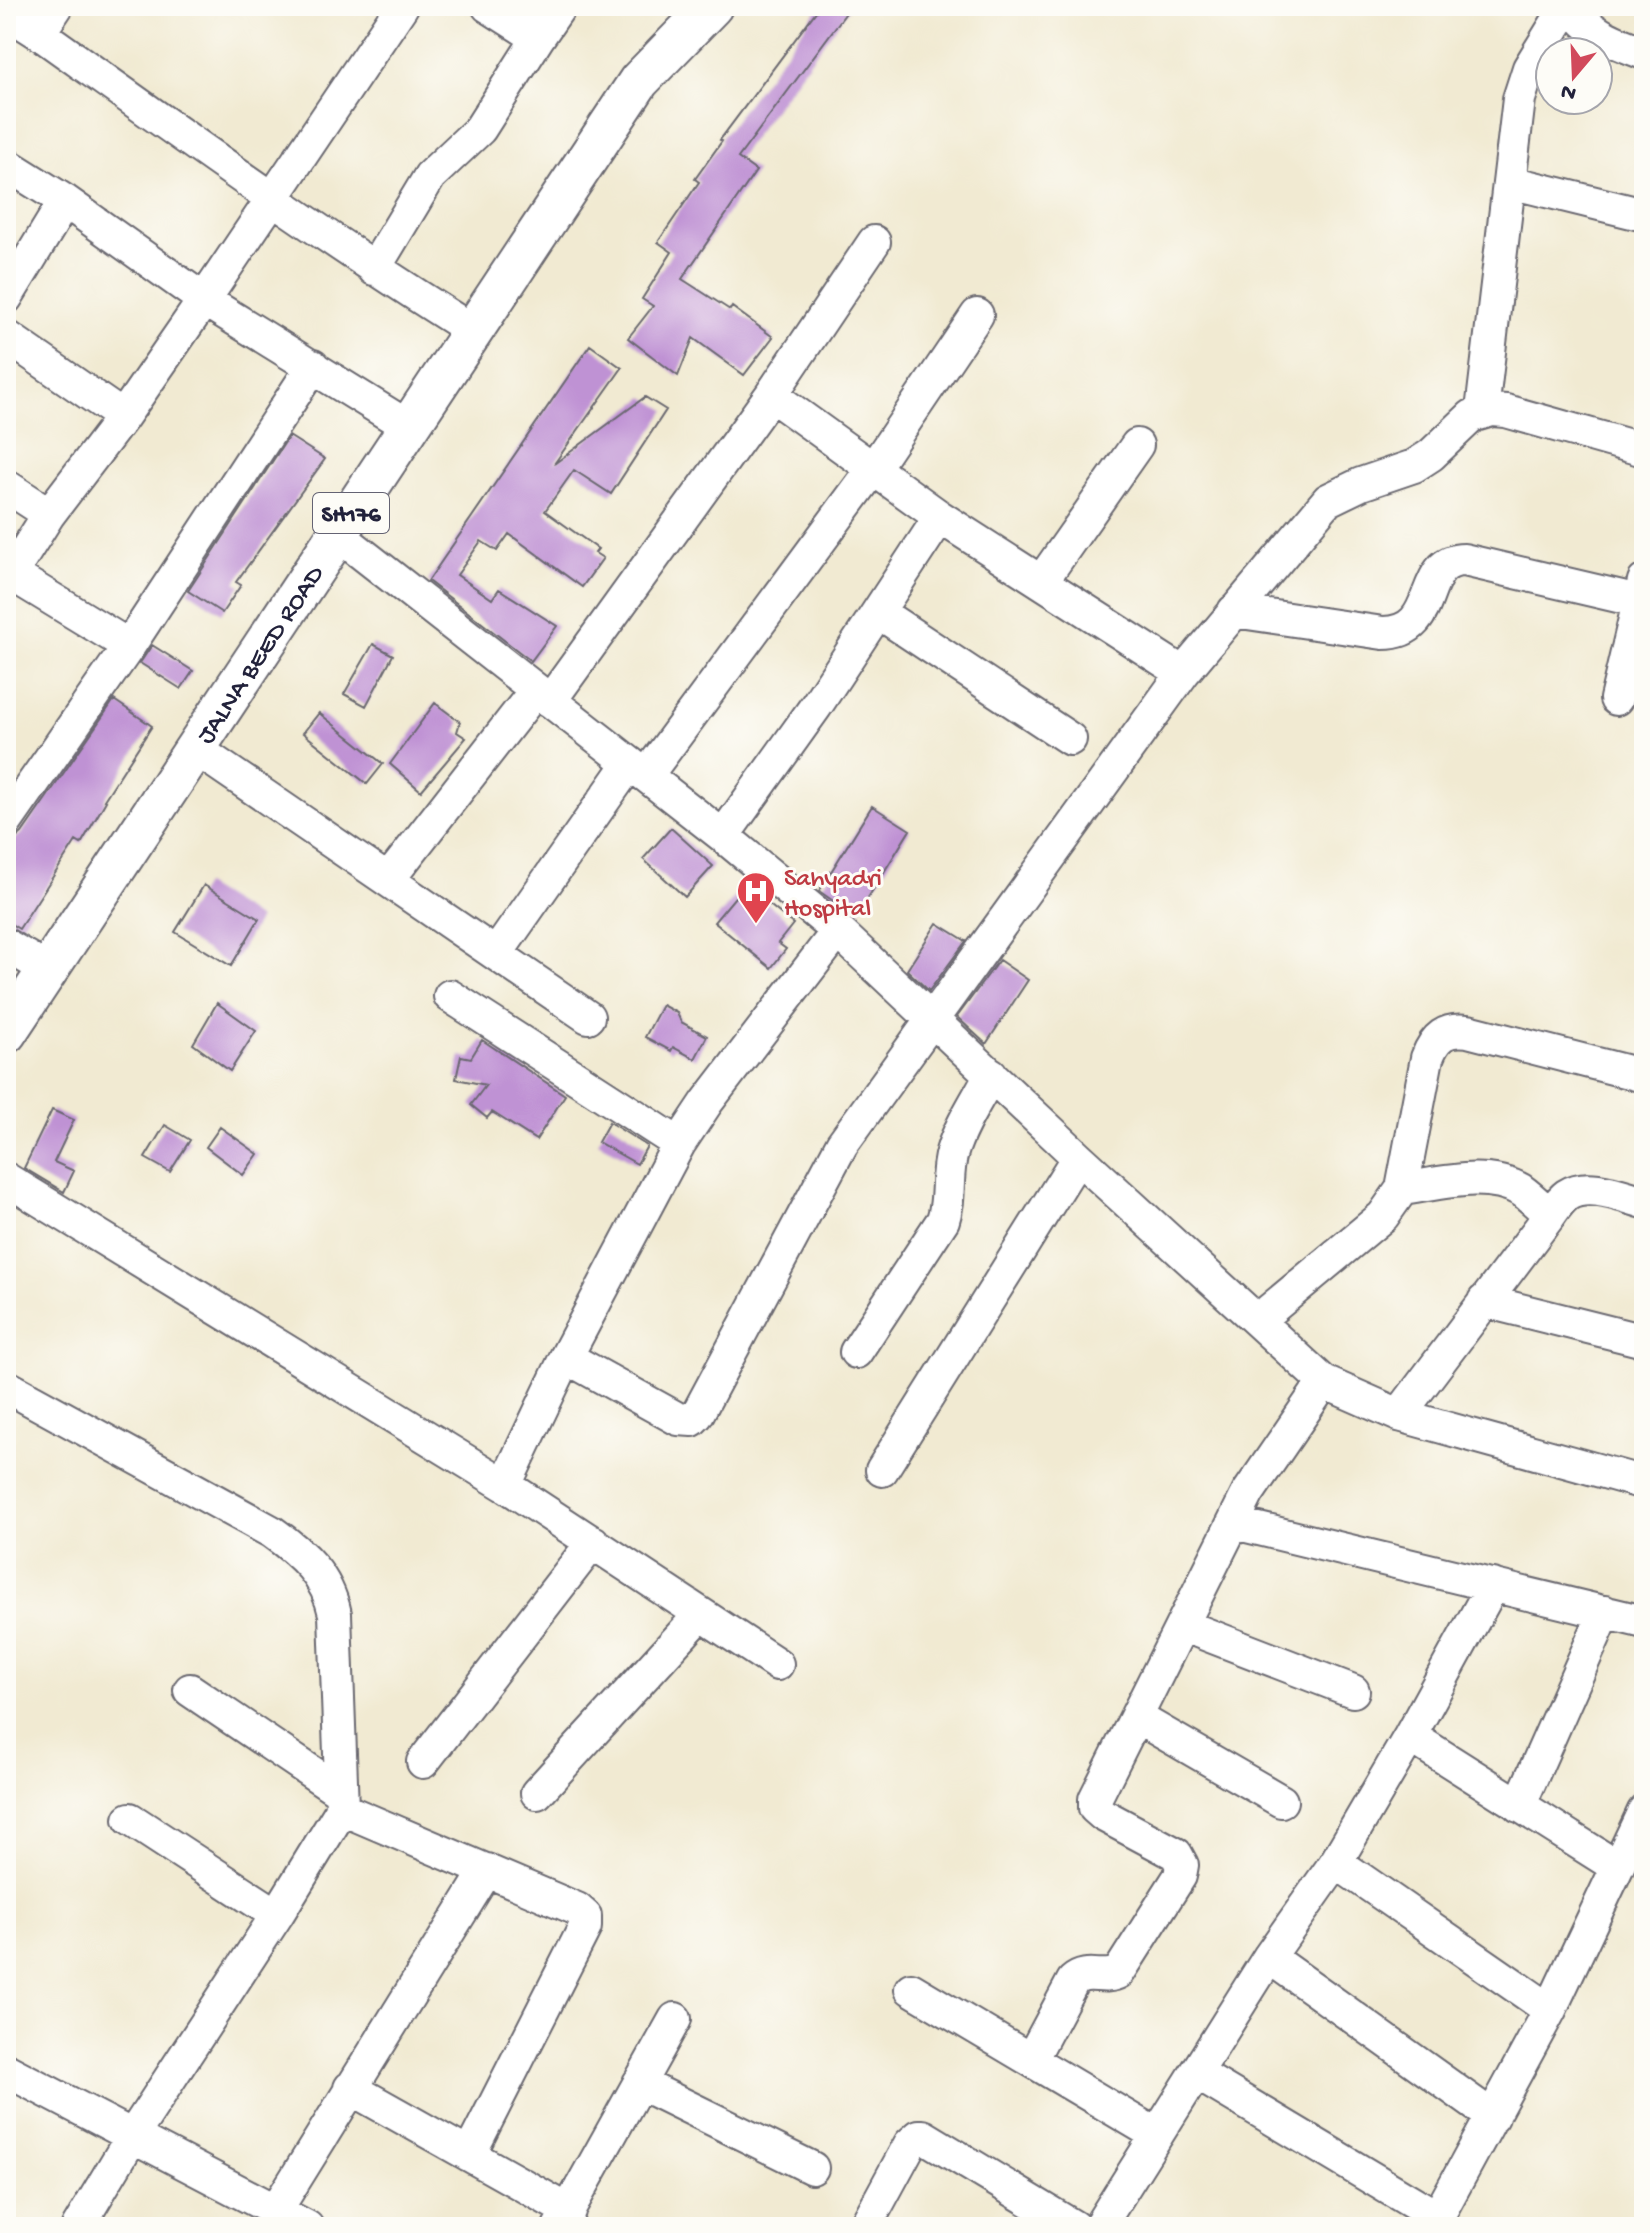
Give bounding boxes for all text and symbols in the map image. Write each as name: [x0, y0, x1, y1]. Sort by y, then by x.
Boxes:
north arrow: [1534, 36, 1614, 116]
text: N: [1558, 76, 1580, 106]
road number: SH176: [313, 493, 389, 533]
street label: JALNA BEED ROAD: [192, 561, 333, 751]
place label: Sahyadri Hospital: [784, 865, 882, 926]
hospital icon: Sahyadri Hospital: [735, 870, 777, 925]

